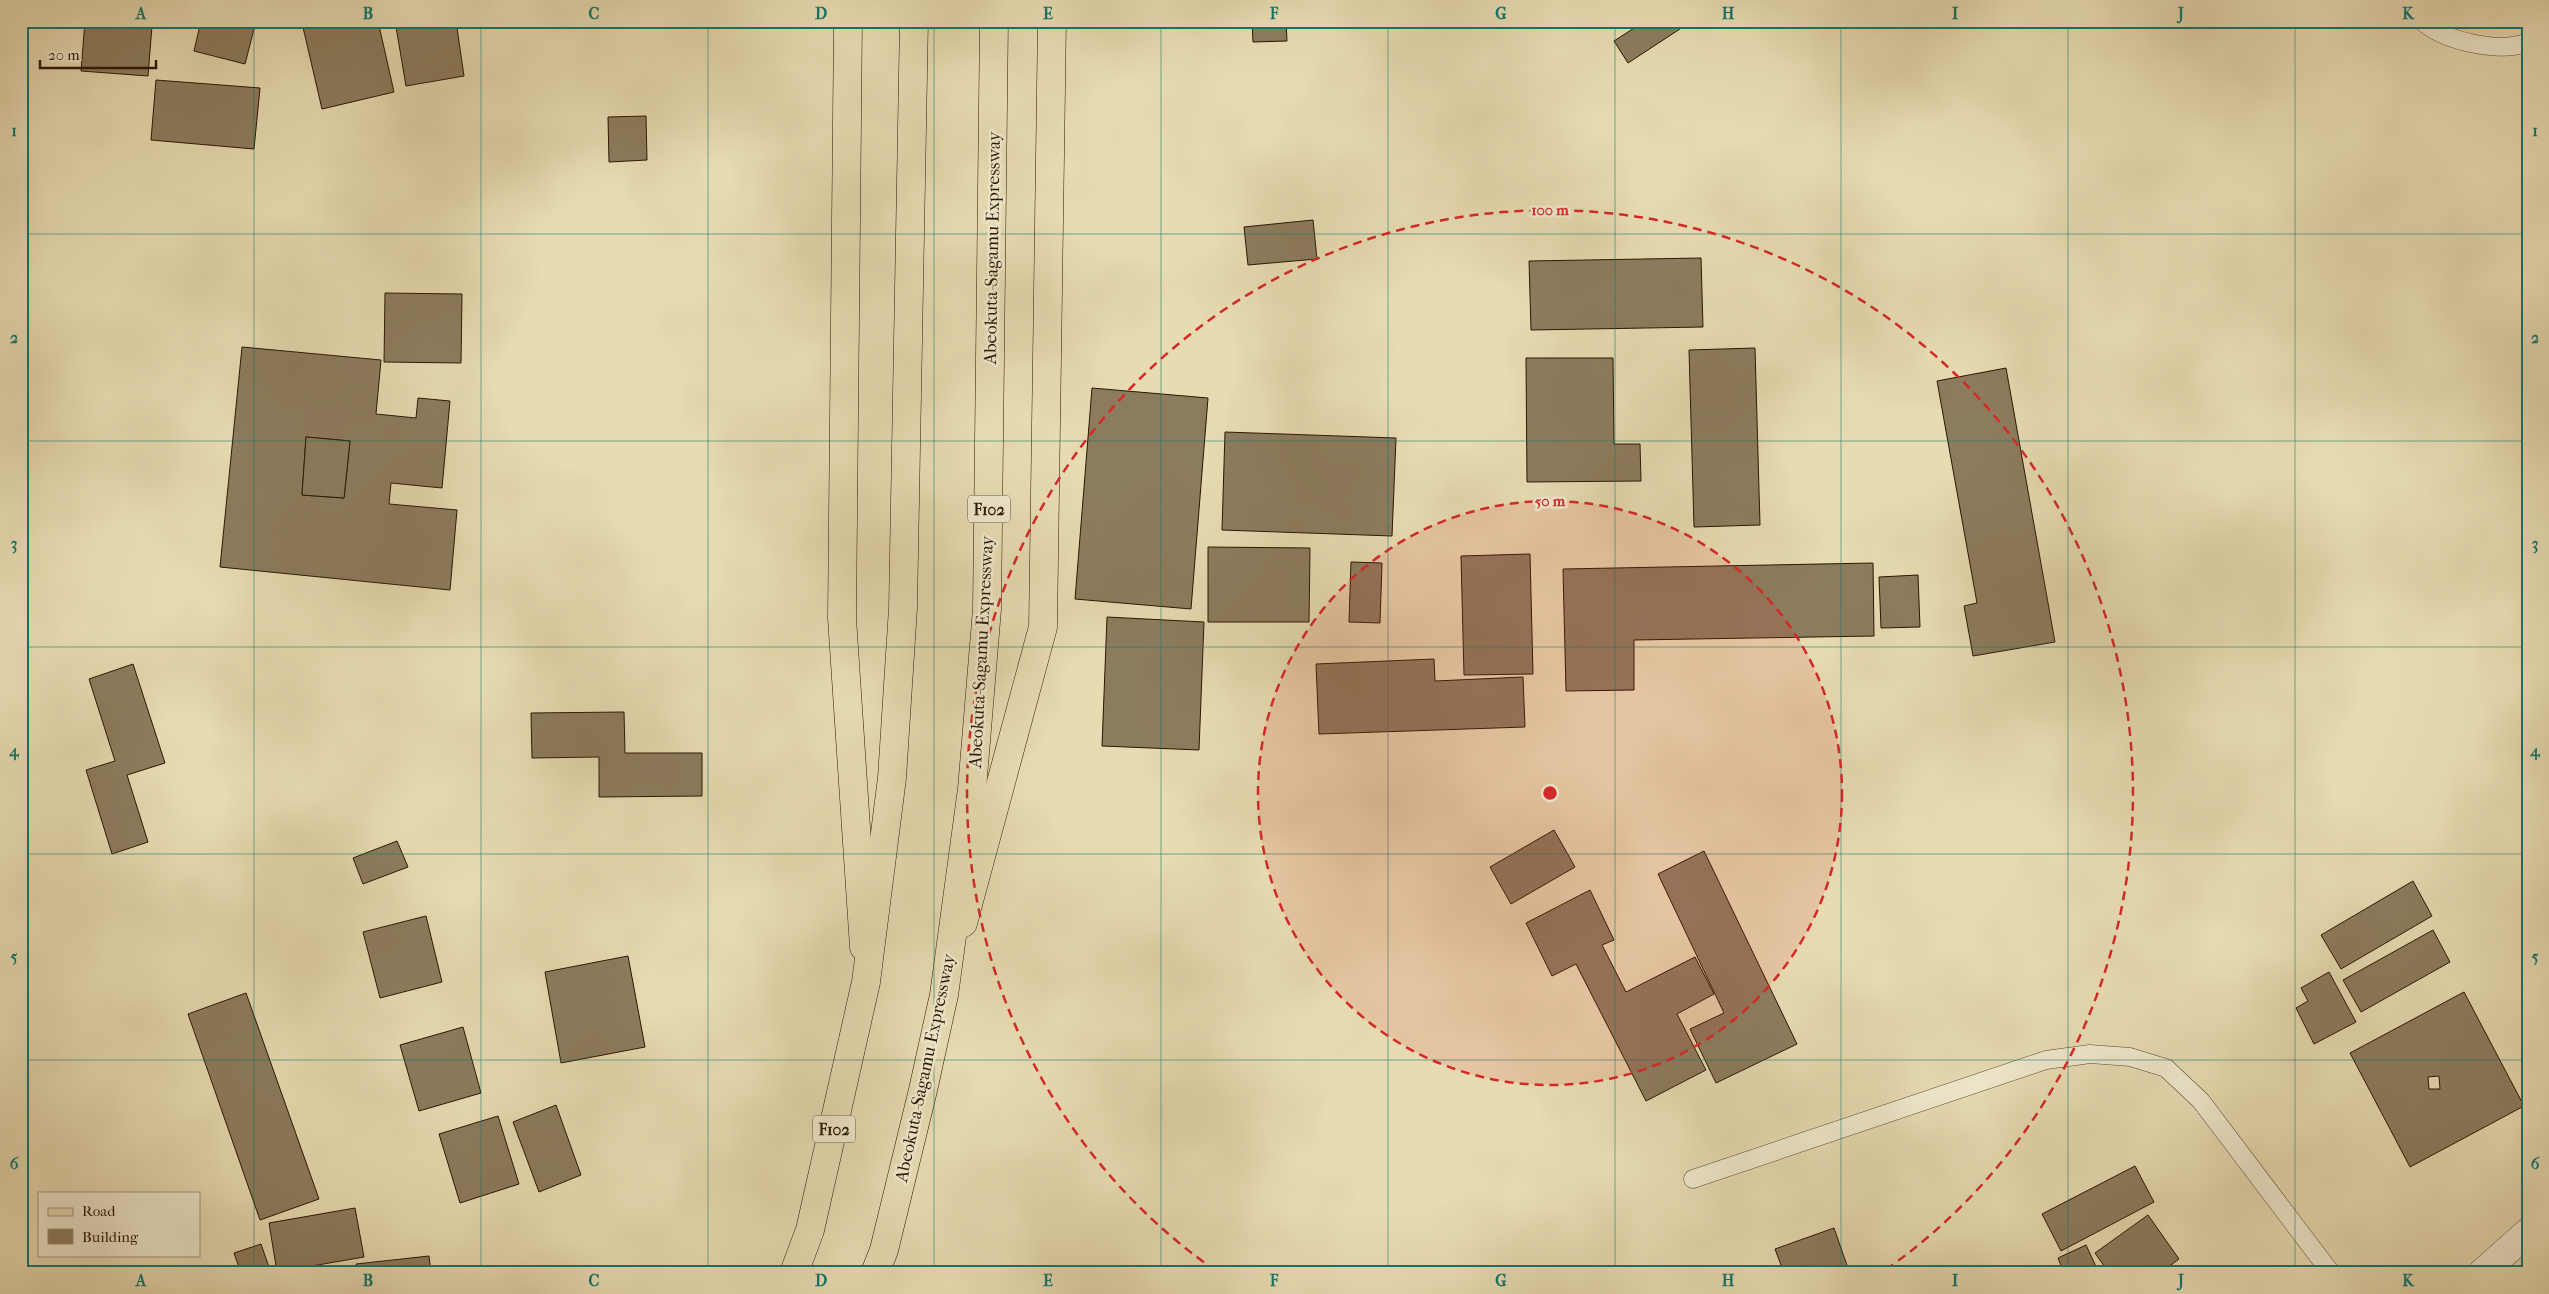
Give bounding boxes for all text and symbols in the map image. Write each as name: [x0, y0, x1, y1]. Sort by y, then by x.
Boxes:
text: A: [135, 4, 147, 23]
text: B: [363, 4, 373, 23]
text: C: [589, 4, 600, 23]
text: D: [815, 4, 827, 23]
text: E: [1043, 4, 1053, 23]
text: F: [1269, 4, 1279, 23]
text: G: [1495, 4, 1507, 23]
text: H: [1722, 4, 1735, 23]
text: I: [1952, 4, 1959, 23]
text: J: [2176, 4, 2184, 24]
text: K: [2402, 4, 2415, 23]
scale bar: [40, 38, 156, 70]
text: 20 m: [48, 46, 80, 64]
text: 1: [11, 121, 17, 140]
text: 1: [2532, 121, 2538, 140]
street label: Abeokuta-Sagamu Expressway: [980, 130, 1005, 366]
text: 100 m: [1531, 201, 1569, 219]
text: 2: [10, 328, 18, 347]
text: 2: [2531, 328, 2539, 347]
text: 50 m: [1535, 492, 1566, 510]
road number: F102: [968, 496, 1010, 522]
text: 3: [11, 534, 17, 554]
street label: Abeokuta-Sagamu Expressway: [965, 534, 998, 770]
text: 3: [2532, 534, 2538, 554]
text: 4: [8, 741, 20, 761]
text: 4: [2529, 741, 2541, 761]
centre of rings: [1541, 784, 1559, 802]
text: 5: [11, 947, 18, 966]
text: 5: [2532, 947, 2539, 966]
street label: Abeokuta-Sagamu Expressway: [891, 951, 960, 1185]
road number: F102: [813, 1116, 855, 1142]
text: 6: [10, 1154, 19, 1173]
text: 6: [2531, 1154, 2540, 1173]
legend: [38, 1192, 200, 1256]
text: Road: [82, 1202, 116, 1220]
text: Building: [82, 1228, 139, 1246]
text: A: [135, 1271, 147, 1290]
text: B: [363, 1271, 373, 1290]
text: C: [589, 1271, 600, 1290]
text: D: [815, 1271, 827, 1290]
text: E: [1043, 1271, 1053, 1290]
text: F: [1269, 1271, 1279, 1290]
text: G: [1495, 1271, 1507, 1290]
text: H: [1722, 1271, 1735, 1290]
text: I: [1952, 1271, 1959, 1290]
text: J: [2176, 1271, 2184, 1291]
text: K: [2402, 1271, 2415, 1290]

